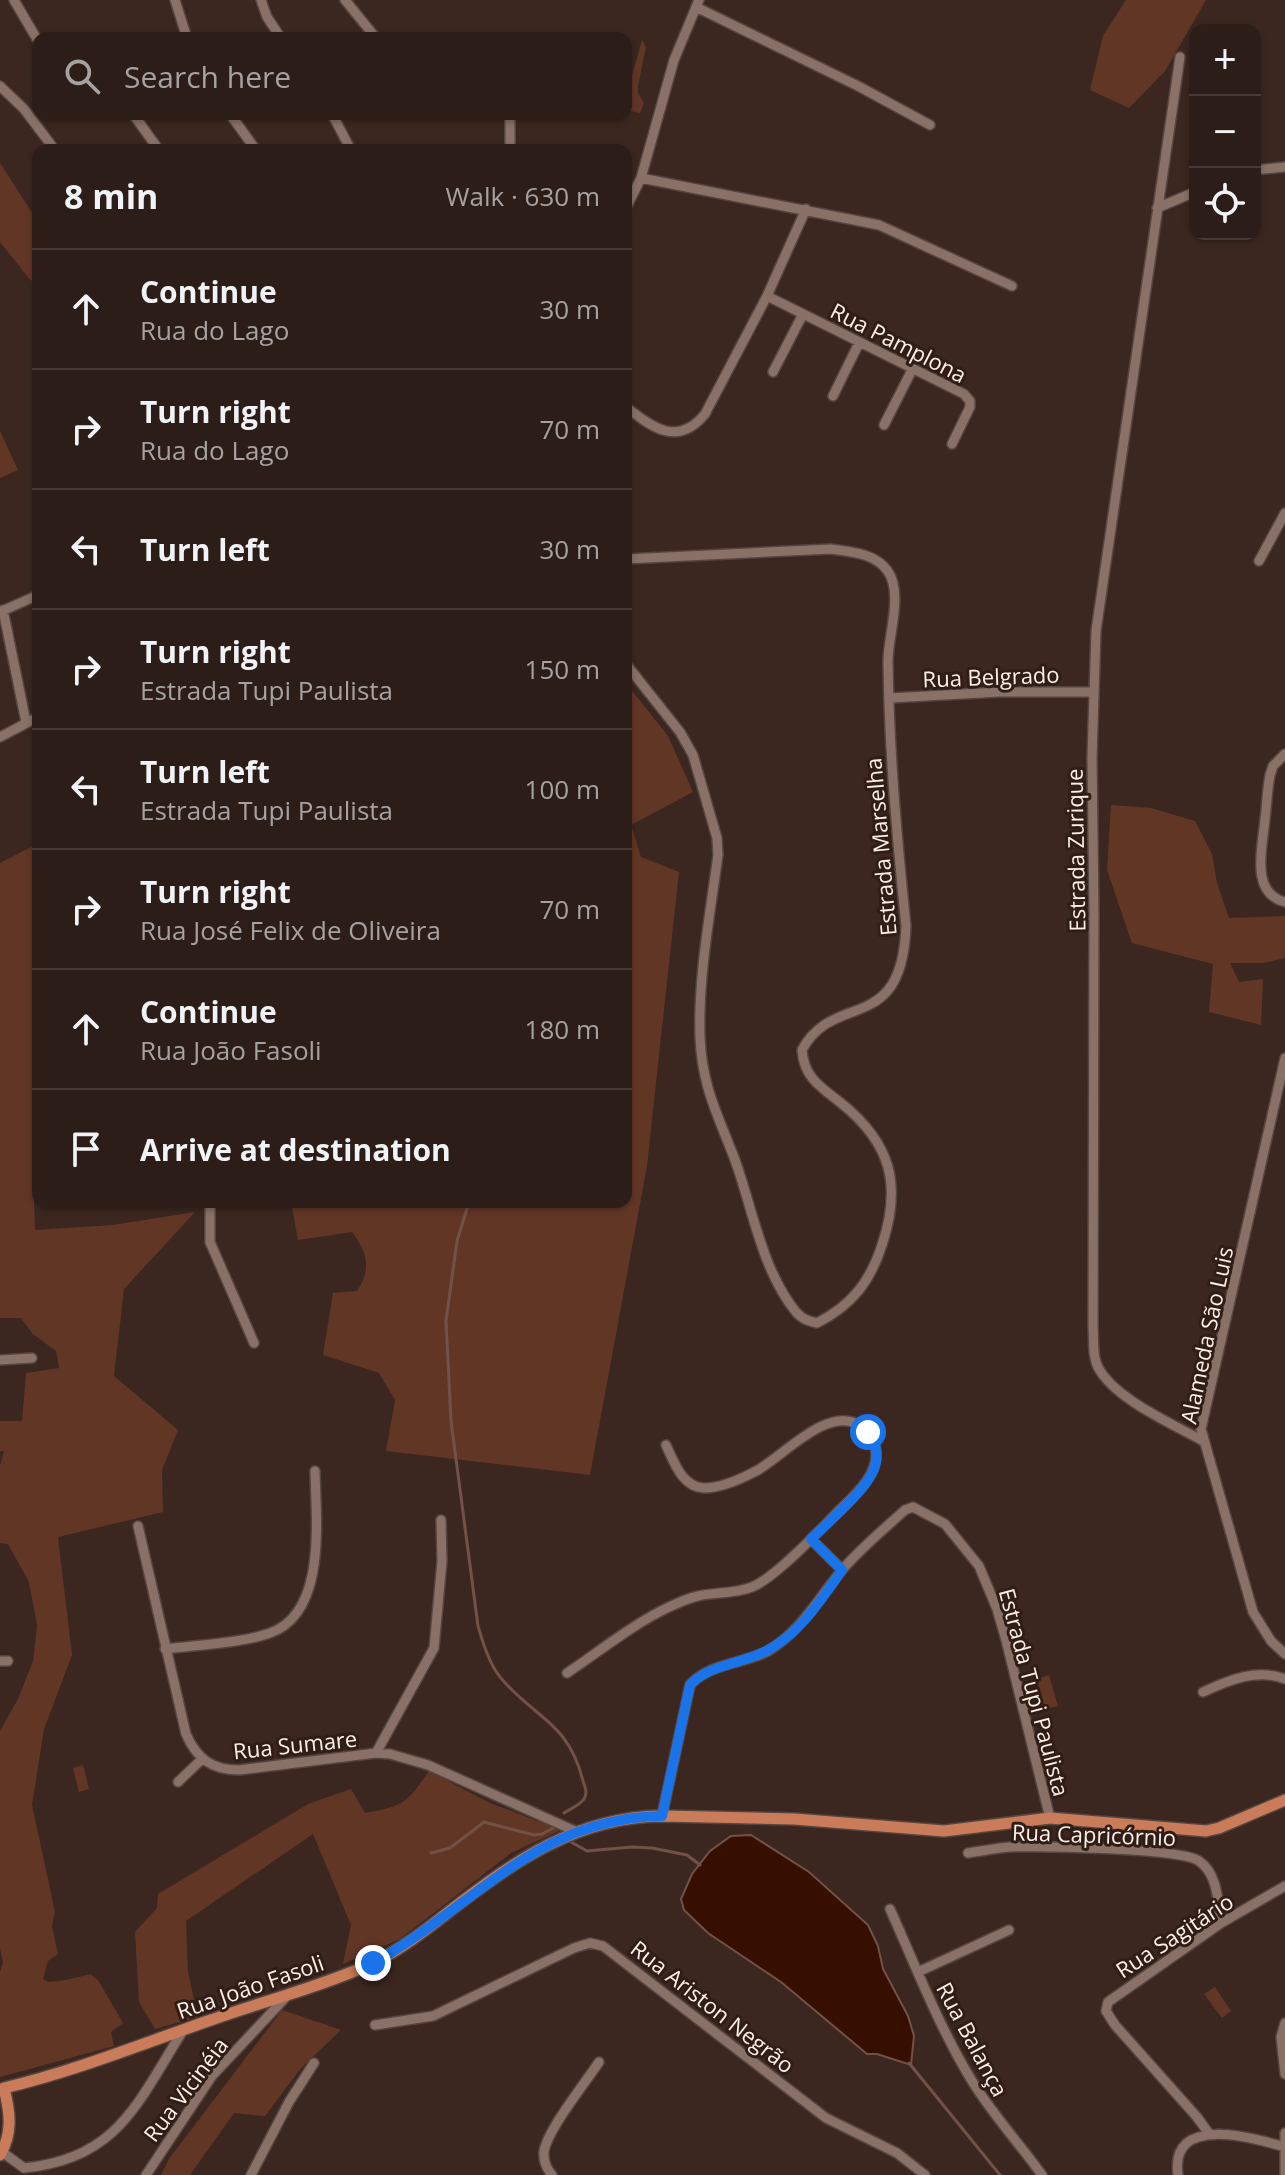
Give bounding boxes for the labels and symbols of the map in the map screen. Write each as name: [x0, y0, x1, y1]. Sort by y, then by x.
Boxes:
street label: Rua Pamplona: [826, 295, 972, 389]
street label: Rua Belgrado: [922, 659, 1060, 693]
street label: Estrada Marselha: [857, 757, 903, 937]
street label: Estrada Zurique: [1059, 768, 1091, 932]
street label: Alameda São Luis: [1173, 1244, 1239, 1426]
route start: [850, 1414, 886, 1450]
street label: Estrada Tupi Paulista: [993, 1585, 1077, 1799]
street label: Rua Sumare: [232, 1723, 358, 1765]
street label: Rua Capricórnio: [1011, 1816, 1177, 1852]
street label: Rua Sagitário: [1109, 1886, 1239, 1984]
street label: Rua Ariston Negrão: [625, 1933, 801, 2079]
route end: [355, 1945, 391, 1981]
street label: Rua João Fasoli: [172, 1947, 328, 2025]
street label: Rua Balança: [930, 1977, 1016, 2101]
street label: Rua Vicinéia: [136, 2031, 234, 2147]

